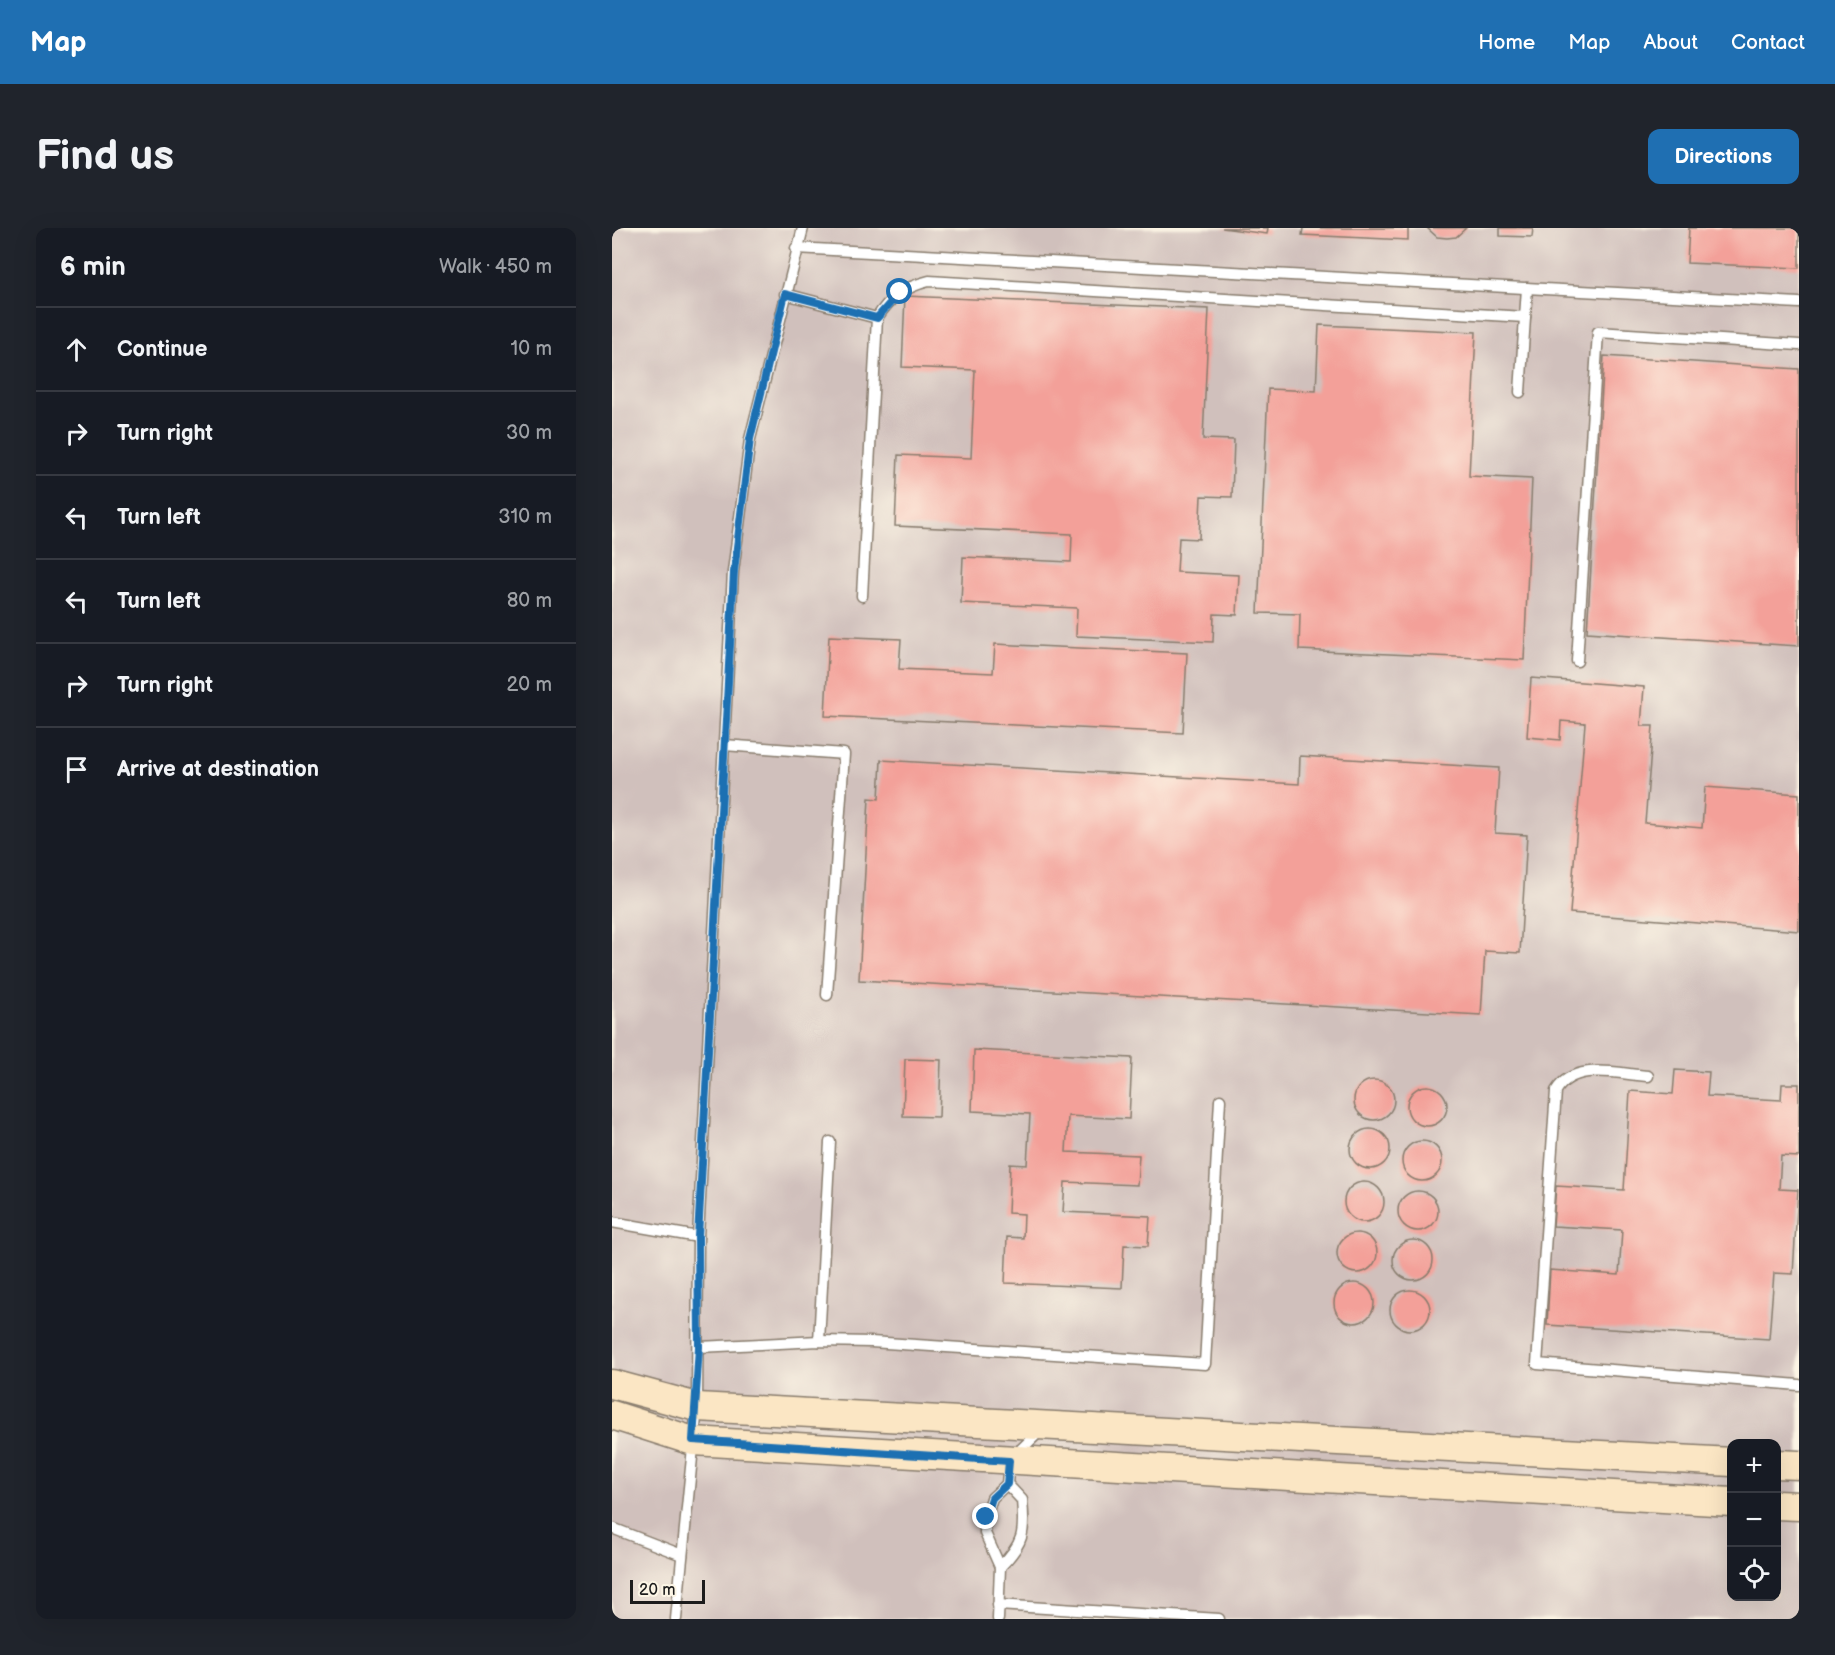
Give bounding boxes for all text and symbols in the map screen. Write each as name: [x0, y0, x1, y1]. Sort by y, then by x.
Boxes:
text: Map: [30, 26, 86, 59]
text: Home: [1478, 30, 1535, 55]
text: Map: [1568, 30, 1610, 55]
text: About: [1643, 30, 1698, 55]
text: Contact: [1731, 30, 1805, 55]
button: Directions: [1648, 129, 1799, 184]
text: Find us: [36, 131, 174, 182]
text: 6 min: [60, 252, 126, 283]
text: Walk · 450 m: [439, 255, 552, 279]
route start: [886, 278, 912, 304]
icon: ahead: [60, 333, 93, 366]
text: Continue: [117, 336, 207, 363]
text: 10 m: [511, 337, 552, 361]
icon: right: [60, 417, 93, 450]
text: Turn right: [117, 420, 213, 447]
text: 30 m: [506, 421, 552, 445]
icon: left: [60, 501, 93, 534]
text: Turn left: [117, 504, 201, 531]
text: 310 m: [498, 505, 552, 529]
icon: left: [60, 585, 93, 618]
text: Turn left: [117, 588, 201, 615]
text: 80 m: [507, 589, 552, 613]
icon: right: [60, 669, 93, 702]
text: Turn right: [117, 672, 213, 699]
text: 20 m: [507, 673, 552, 697]
icon: arrive: [60, 753, 93, 786]
text: Arrive at destination: [117, 756, 319, 783]
map controls: [1727, 1439, 1781, 1601]
button: +: [1727, 1439, 1781, 1493]
button: −: [1727, 1493, 1781, 1547]
route end: [972, 1503, 998, 1529]
button: locate: [1727, 1547, 1781, 1601]
scale bar: [630, 1577, 705, 1604]
text: 20 m: [639, 1581, 675, 1600]

